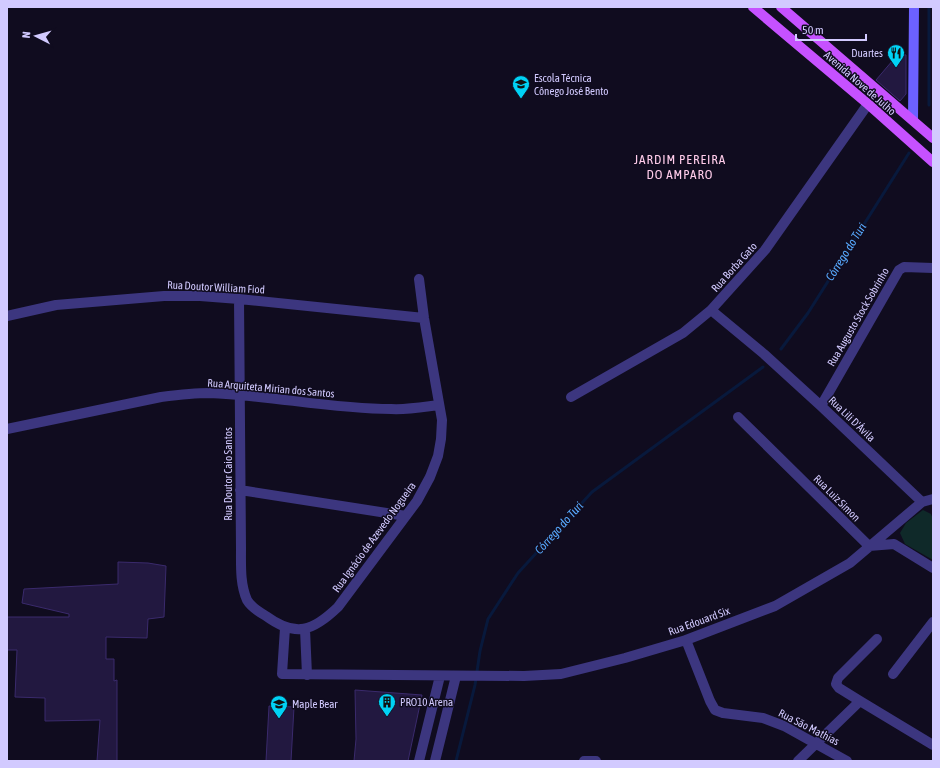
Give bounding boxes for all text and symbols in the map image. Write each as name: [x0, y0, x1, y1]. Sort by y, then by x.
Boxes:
north arrow: [16, 16, 56, 56]
scale bar: [796, 16, 866, 42]
text: 50 m: [802, 23, 824, 37]
text: N: [20, 31, 32, 39]
restaurant icon: Duartes: [886, 43, 906, 68]
place label: Duartes: [851, 47, 883, 59]
street label: Avenida Nove de Julho: [822, 49, 898, 117]
place label: Escola Técnica Cônego José Bento: [534, 72, 608, 97]
school or university icon: Escola Técnica Cônego José Bento: [511, 74, 531, 99]
district label: JARDIM PEREIRA DO AMPARO: [634, 152, 726, 182]
water label: Córrego do Turi: [823, 220, 869, 283]
street label: Rua Borba Gato: [709, 240, 759, 294]
street label: Rua Augusto Stock Sobrinho: [825, 266, 891, 368]
street label: Rua Doutor William Fiod: [167, 278, 265, 296]
street label: Rua Arquiteta Mirian dos Santos: [207, 376, 335, 400]
street label: Rua Lili D'Ávila: [826, 394, 878, 444]
street label: Rua Doutor Caio Santos: [222, 427, 234, 521]
street label: Rua Luiz Simon: [811, 472, 863, 524]
street label: Rua Ignácio de Azevedo Nogueira: [330, 480, 418, 594]
water label: Córrego do Turi: [532, 499, 586, 557]
street label: Rua Edouard Six: [667, 604, 732, 638]
building icon: PRO10 Arena: [377, 692, 397, 717]
school or university icon: Maple Bear: [269, 694, 289, 719]
place label: PRO10 Arena: [400, 696, 453, 708]
place label: Maple Bear: [292, 698, 338, 710]
street label: Rua São Mathias: [777, 707, 841, 747]

